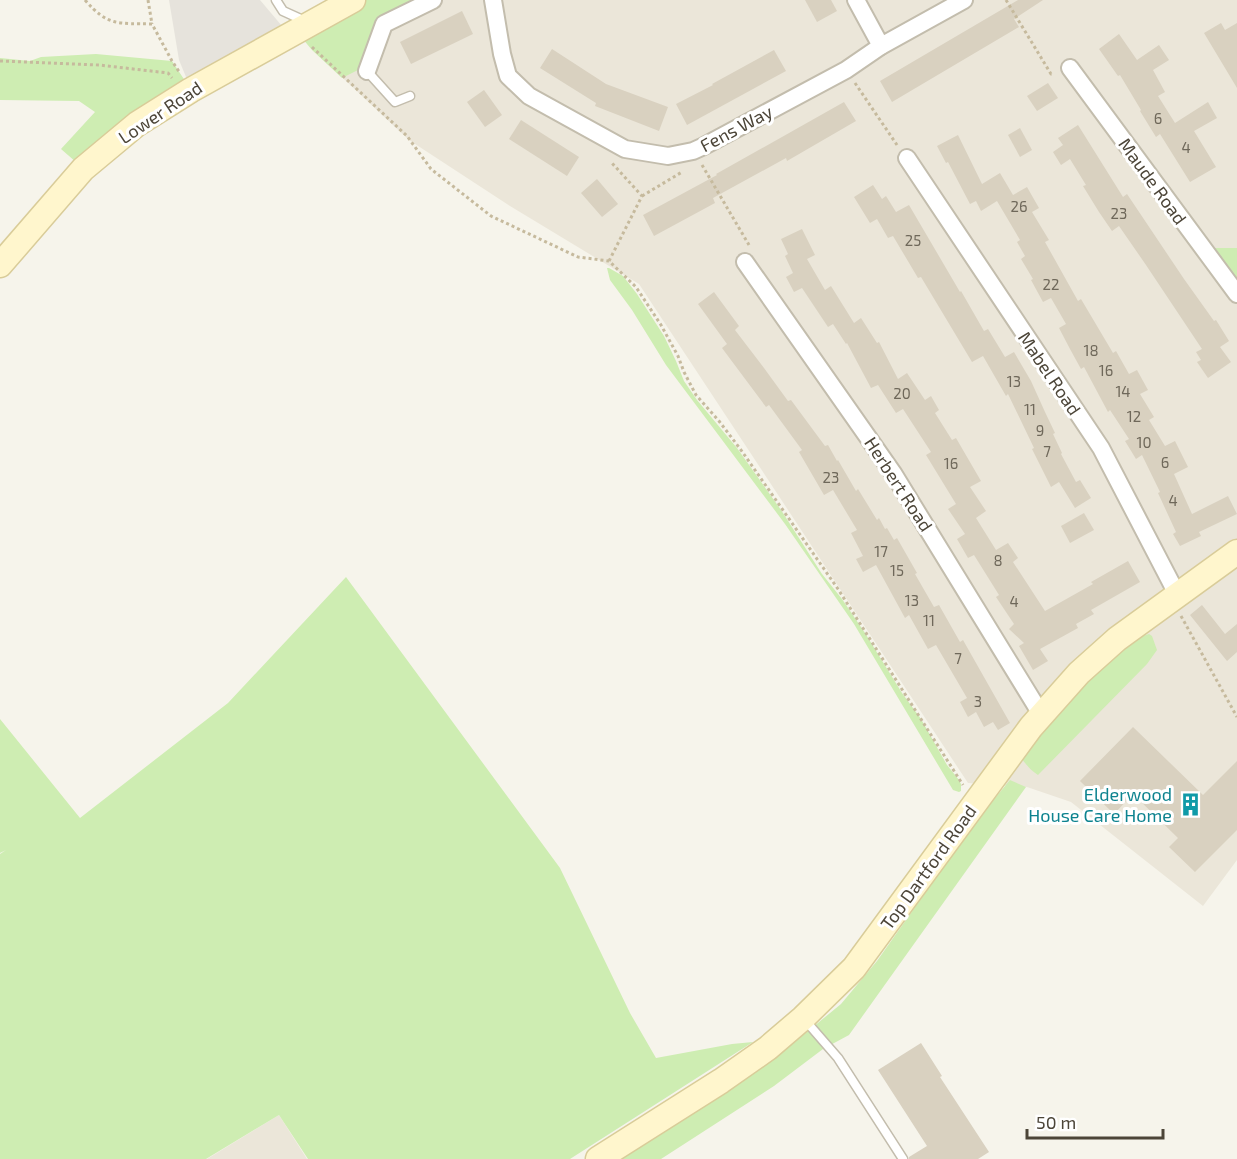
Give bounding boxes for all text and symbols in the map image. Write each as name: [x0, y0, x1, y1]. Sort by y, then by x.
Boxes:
street label: Lower Road: [114, 76, 206, 148]
street label: Fens Way: [696, 100, 776, 156]
house number: 6: [1154, 109, 1162, 127]
street label: Maude Road: [1114, 134, 1192, 228]
house number: 4: [1181, 138, 1191, 156]
house number: 26: [1010, 197, 1028, 215]
house number: 23: [1111, 204, 1127, 222]
house number: 25: [905, 231, 921, 249]
house number: 22: [1043, 275, 1059, 293]
street label: Mabel Road: [1014, 327, 1086, 419]
house number: 18: [1083, 341, 1099, 359]
house number: 16: [1099, 361, 1113, 379]
house number: 13: [1007, 372, 1021, 390]
house number: 14: [1115, 382, 1131, 400]
house number: 20: [893, 384, 911, 402]
house number: 11: [1024, 400, 1036, 418]
house number: 12: [1127, 407, 1141, 425]
house number: 9: [1036, 421, 1044, 439]
street label: Herbert Road: [860, 433, 938, 535]
house number: 10: [1136, 433, 1152, 451]
house number: 7: [1043, 442, 1051, 460]
house number: 6: [1161, 453, 1169, 471]
house number: 16: [944, 454, 958, 472]
house number: 23: [823, 468, 839, 486]
house number: 4: [1168, 491, 1178, 509]
house number: 17: [874, 542, 888, 560]
house number: 8: [993, 551, 1003, 569]
house number: 15: [890, 561, 904, 579]
house number: 13: [905, 591, 919, 609]
house number: 4: [1009, 592, 1019, 610]
house number: 11: [923, 611, 935, 629]
house number: 7: [954, 649, 962, 667]
house number: 3: [974, 692, 982, 710]
place label: Elderwood House Care Home: [1028, 783, 1172, 826]
building icon: Elderwood House Care Home: [1177, 791, 1203, 817]
street label: Top Dartford Road: [875, 800, 981, 934]
scale bar: [1027, 1102, 1164, 1140]
text: 50 m: [1036, 1111, 1076, 1133]

